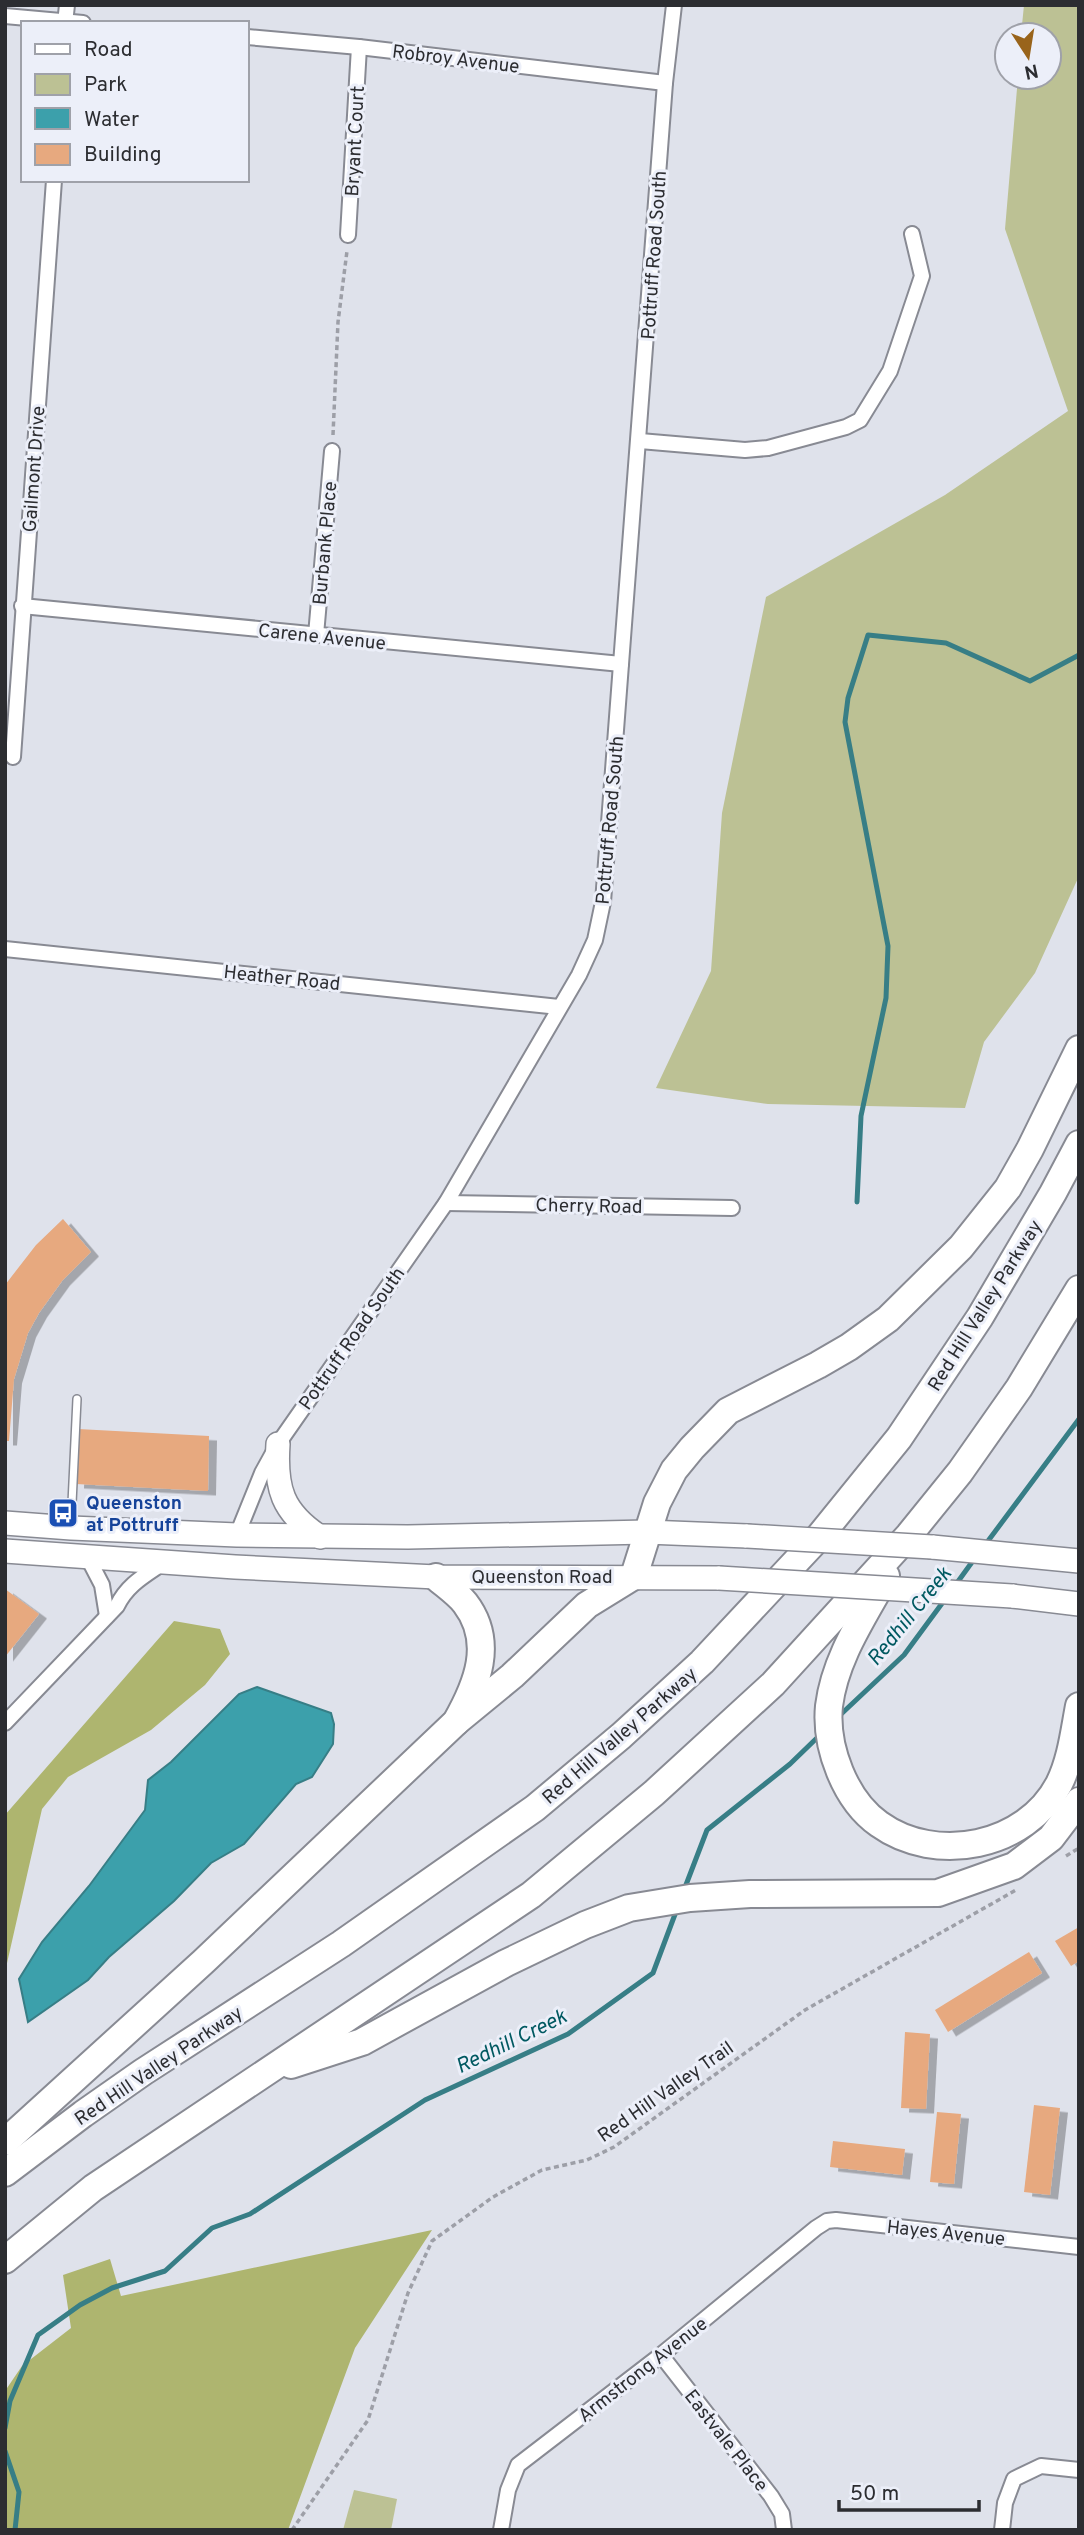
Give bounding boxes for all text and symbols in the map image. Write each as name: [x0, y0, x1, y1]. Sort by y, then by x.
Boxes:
legend: [21, 21, 248, 182]
north arrow: [993, 21, 1063, 91]
text: Road: [84, 37, 133, 64]
street label: Robroy Avenue: [391, 40, 521, 80]
text: N: [1022, 58, 1040, 84]
text: Park: [84, 72, 127, 99]
street label: Bryant Court: [341, 85, 371, 197]
text: Water: [84, 107, 139, 134]
text: Building: [84, 142, 162, 169]
street label: Pottruff Road South: [637, 170, 673, 340]
street label: Gailmont Drive: [19, 405, 51, 533]
street label: Burbank Place: [309, 480, 343, 606]
street label: Carene Avenue: [257, 619, 387, 657]
street label: Pottruff Road South: [592, 735, 630, 906]
street label: Heather Road: [222, 961, 341, 997]
street label: Cherry Road: [535, 1194, 643, 1220]
street label: Red Hill Valley Parkway: [923, 1216, 1048, 1396]
street label: Pottruff Road South: [294, 1263, 411, 1415]
place label: Queenston at Pottruff: [86, 1492, 182, 1538]
bus stop icon: Queenston at Pottruff: [46, 1496, 80, 1530]
water label: Redhill Creek: [862, 1561, 959, 1672]
street label: Queenston Road: [471, 1566, 613, 1590]
street label: Red Hill Valley Parkway: [538, 1663, 703, 1810]
street label: Red Hill Valley Parkway: [71, 2002, 248, 2132]
water label: Redhill Creek: [452, 2004, 572, 2081]
street label: Red Hill Valley Trail: [594, 2037, 739, 2148]
street label: Hayes Avenue: [885, 2216, 1006, 2252]
street label: Armstrong Avenue: [574, 2313, 713, 2429]
street label: Eastvale Place: [678, 2385, 773, 2497]
scale bar: [839, 2468, 979, 2512]
text: 50 m: [850, 2481, 899, 2508]

